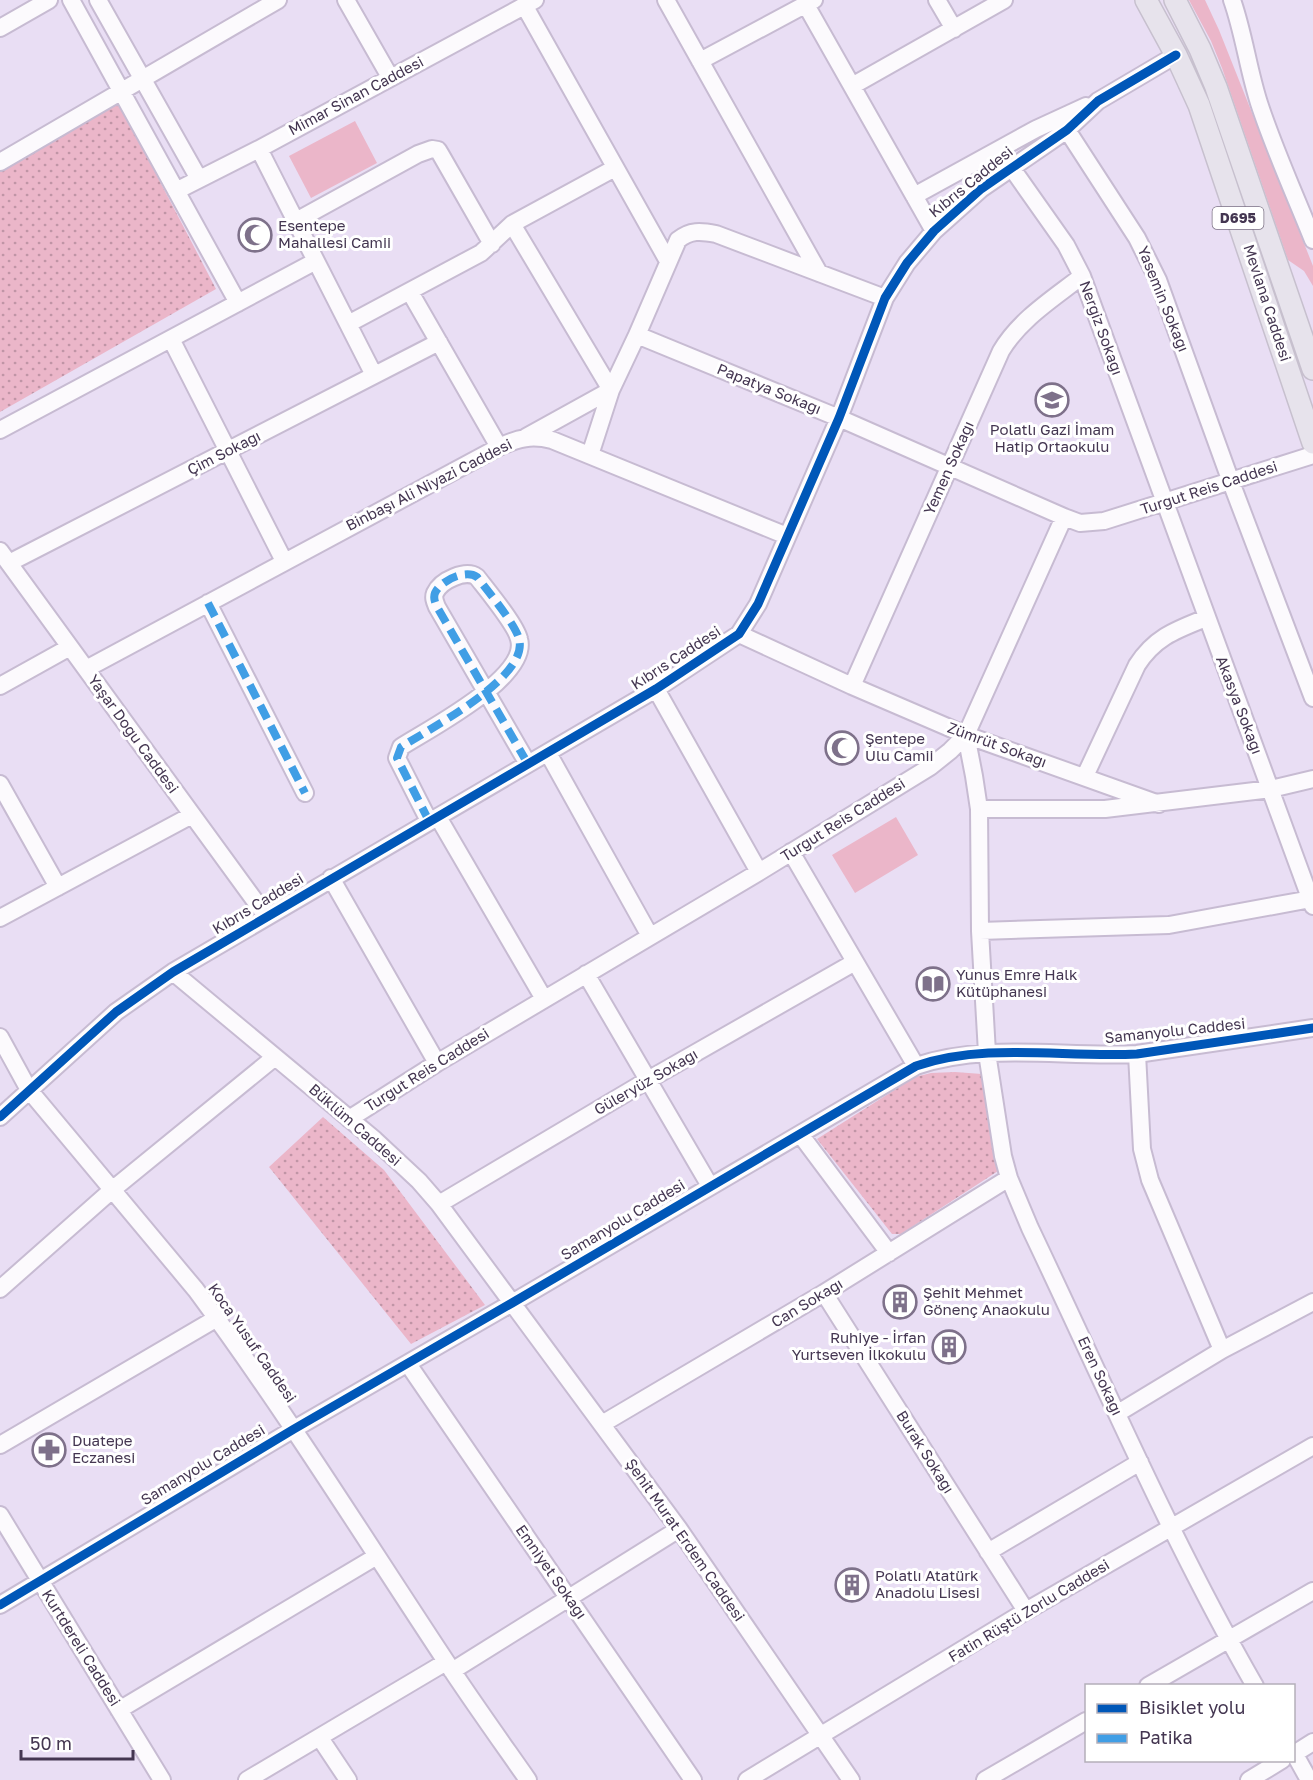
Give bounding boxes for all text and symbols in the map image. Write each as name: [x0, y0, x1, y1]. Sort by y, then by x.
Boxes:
street label: Mimar Sinan Caddesi: [285, 52, 426, 138]
street label: Kıbrıs Caddesi: [925, 142, 1016, 221]
road number: D695: [1212, 207, 1264, 229]
place label: Esentepe Mahallesi Camii: [278, 216, 391, 251]
mosque icon: Esentepe Mahallesi Camii: [237, 217, 273, 253]
street label: Mevlana Caddesi: [1241, 242, 1295, 364]
street label: Yasemin Sokağı: [1135, 243, 1193, 354]
street label: Nergiz Sokağı: [1077, 278, 1127, 377]
street label: Papatya Sokağı: [715, 359, 824, 417]
school or university icon: Polatlı Gazi İmam Hatip Ortaokulu: [1034, 382, 1070, 418]
street label: Yemen Sokağı: [919, 418, 977, 517]
place label: Polatlı Gazi İmam Hatip Ortaokulu: [990, 420, 1114, 455]
street label: Çim Sokağı: [184, 426, 263, 478]
street label: Binbaşı Ali Niyazi Caddesi: [342, 434, 515, 534]
street label: Turgut Reis Caddesi: [1138, 456, 1279, 518]
street label: Kıbrıs Caddesi: [627, 622, 724, 693]
street label: Akasya Sokağı: [1213, 653, 1267, 756]
street label: Yaşar Doğu Caddesi: [85, 671, 183, 796]
street label: Zümrüt Sokağı: [945, 718, 1049, 770]
place label: Şentepe Ulu Camii: [865, 729, 934, 764]
mosque icon: Şentepe Ulu Camii: [824, 730, 860, 766]
street label: Turgut Reis Caddesi: [777, 774, 908, 865]
street label: Kıbrıs Caddesi: [209, 869, 306, 937]
place label: Yunus Emre Halk Kütüphanesi: [956, 965, 1078, 1000]
library icon: Yunus Emre Halk Kütüphanesi: [915, 966, 951, 1002]
street label: Samanyolu Caddesi: [1104, 1014, 1246, 1046]
street label: Turgut Reis Caddesi: [361, 1024, 492, 1115]
street label: Güleryüz Sokağı: [590, 1044, 701, 1118]
street label: Büklüm Caddesi: [306, 1079, 405, 1169]
street label: Samanyolu Caddesi: [557, 1175, 688, 1263]
street label: Can Sokağı: [767, 1274, 846, 1331]
street label: Koca Yusuf Caddesi: [205, 1279, 301, 1405]
place label: Şehit Mehmet Gönenç Anaokulu: [923, 1283, 1050, 1318]
building icon: Şehit Mehmet Gönenç Anaokulu: [882, 1284, 918, 1320]
place label: Ruhiye - İrfan Yurtseven İlkokulu: [792, 1328, 926, 1363]
building icon: Ruhiye - İrfan Yurtseven İlkokulu: [931, 1329, 967, 1365]
street label: Eren Sokağı: [1075, 1333, 1127, 1418]
street label: Burak Sokağı: [893, 1407, 958, 1496]
street label: Samanyolu Caddesi: [137, 1420, 268, 1508]
place label: Duatepe Eczanesi: [72, 1431, 135, 1466]
pharmacy icon: Duatepe Eczanesi: [31, 1432, 67, 1468]
street label: Şehit Murat Erdem Caddesi: [623, 1455, 749, 1624]
street label: Emniyet Sokağı: [513, 1521, 591, 1622]
street label: Fatin Rüştü Zorlu Caddesi: [945, 1555, 1112, 1665]
place label: Polatlı Atatürk Anadolu Lisesi: [875, 1566, 980, 1601]
building icon: Polatlı Atatürk Anadolu Lisesi: [834, 1567, 870, 1603]
street label: Kurtdereli Caddesi: [39, 1586, 125, 1709]
legend: [1085, 1684, 1295, 1762]
text: Bisiklet yolu: [1139, 1696, 1245, 1718]
scale bar: [21, 1723, 134, 1761]
text: Patika: [1139, 1726, 1193, 1748]
text: 50 m: [30, 1732, 72, 1754]

